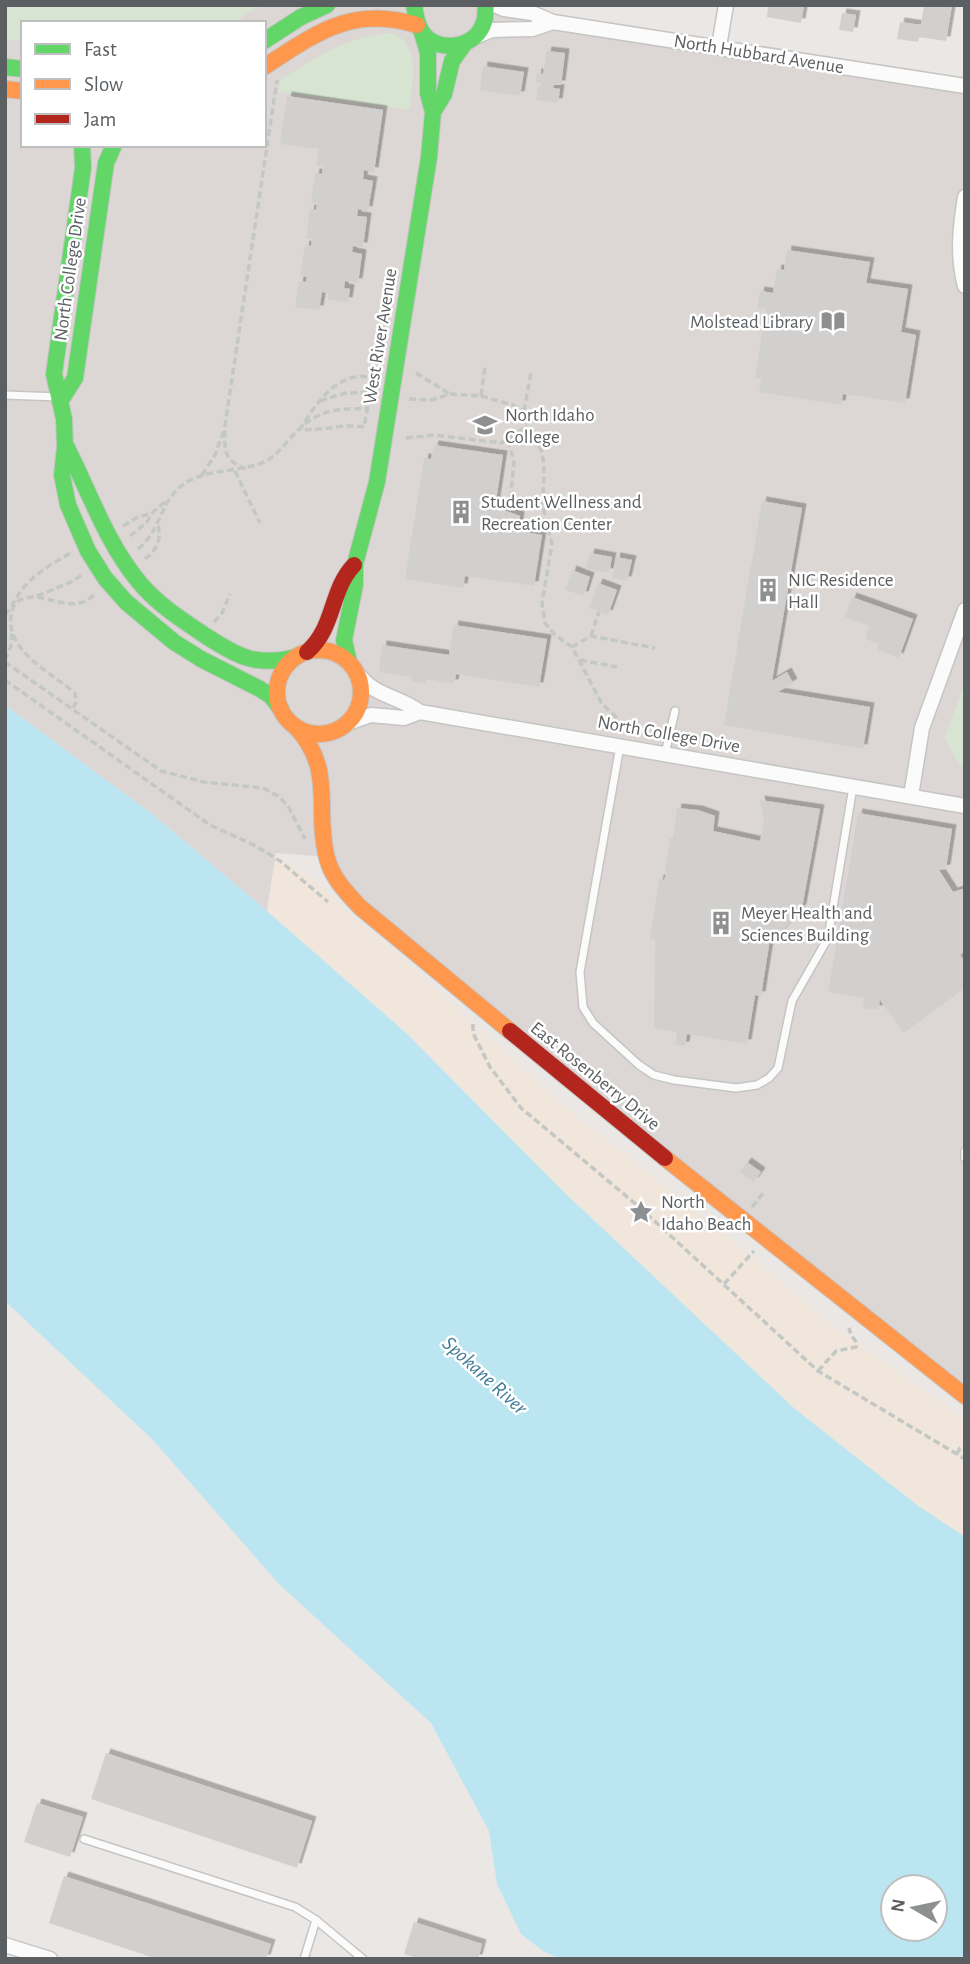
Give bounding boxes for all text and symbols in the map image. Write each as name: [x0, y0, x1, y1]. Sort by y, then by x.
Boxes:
legend: [21, 21, 266, 147]
street label: North Hubbard Avenue: [672, 32, 845, 77]
text: Fast: [84, 39, 117, 60]
text: Slow: [84, 74, 123, 95]
text: Jam: [84, 109, 116, 130]
street label: North College Drive: [51, 196, 90, 342]
street label: West River Avenue: [360, 267, 401, 406]
library icon: Molstead Library: [819, 307, 847, 335]
place label: Molstead Library: [690, 313, 813, 332]
place label: North Idaho College: [505, 406, 595, 447]
school or university icon: North Idaho College: [471, 411, 499, 439]
place label: Student Wellness and Recreation Center: [481, 493, 642, 534]
building icon: Student Wellness and Recreation Center: [447, 498, 475, 526]
place label: NIC Residence Hall: [788, 571, 894, 612]
building icon: NIC Residence Hall: [754, 576, 782, 604]
street label: North College Drive: [596, 713, 741, 756]
place label: Meyer Health and Sciences Building: [741, 904, 873, 945]
building icon: Meyer Health and Sciences Building: [707, 909, 735, 937]
street label: East Rosenberry Drive: [527, 1018, 663, 1134]
place label: North Idaho Beach: [661, 1193, 751, 1234]
place icon: North Idaho Beach: [627, 1198, 655, 1226]
water label: Spokane River: [438, 1332, 532, 1420]
north arrow: [879, 1873, 949, 1943]
text: N: [888, 1898, 909, 1914]

